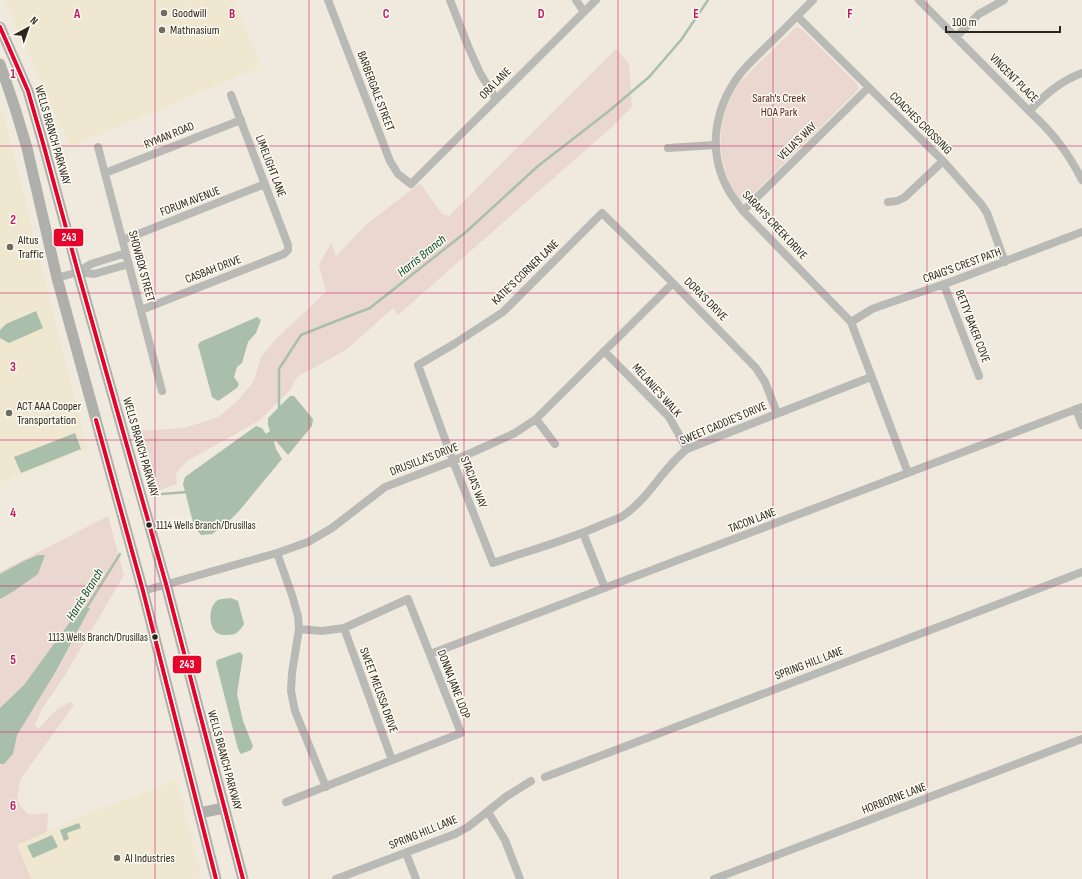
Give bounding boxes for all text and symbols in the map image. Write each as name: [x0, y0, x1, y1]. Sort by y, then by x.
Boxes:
text: A: [73, 6, 81, 22]
place label: Goodwill: [172, 6, 206, 21]
text: B: [229, 6, 235, 22]
text: C: [383, 6, 390, 22]
text: D: [538, 6, 545, 22]
text: E: [693, 6, 699, 22]
text: F: [847, 6, 853, 22]
north arrow: [8, 8, 48, 48]
marker: Goodwill: [159, 8, 169, 18]
scale bar: [946, 8, 1060, 34]
text: N: [28, 14, 41, 28]
text: 100 m: [952, 15, 977, 30]
place label: Mathnasium: [170, 23, 220, 38]
marker: Mathnasium: [157, 25, 167, 35]
street label: BARBERGALE STREET: [353, 49, 398, 133]
street label: VINCENT PLACE: [986, 51, 1041, 106]
street label: ORA LANE: [476, 64, 515, 103]
text: 1: [10, 66, 16, 82]
street label: WELLS BRANCH PARKWAY: [31, 84, 74, 187]
street label: COACHES CROSSING: [886, 89, 955, 158]
park label: Sarah's Creek HOA Park: [752, 91, 806, 120]
street label: RYMAN ROAD: [142, 119, 197, 152]
street label: VELIA'S WAY: [775, 119, 820, 164]
street label: LIMELIGHT LANE: [252, 133, 289, 199]
street label: FORUM AVENUE: [158, 183, 222, 220]
street label: SARAH'S CREEK DRIVE: [739, 188, 810, 263]
text: 2: [10, 212, 16, 228]
line badge: 243: [53, 228, 84, 247]
street label: SHOWBOX STREET: [125, 229, 158, 304]
text: 243: [62, 231, 76, 244]
water label: Harris Branch: [394, 231, 450, 280]
place label: Altus Traffic: [17, 233, 44, 262]
street label: KATIE'S CORNER LANE: [489, 236, 562, 308]
marker: Altus Traffic: [5, 242, 15, 252]
street label: CRAIG'S CREST PATH: [921, 244, 1003, 287]
street label: CASBAH DRIVE: [183, 252, 243, 287]
street label: DORA'S DRIVE: [681, 274, 731, 324]
street label: BETTY BAKER COVE: [952, 287, 993, 365]
text: 3: [10, 359, 16, 375]
street label: MELANIE'S WALK: [629, 361, 685, 421]
street label: WELLS BRANCH PARKWAY: [119, 396, 162, 499]
street label: SWEET CADDIE'S DRIVE: [678, 398, 769, 449]
place label: ACT AAA Cooper Transportation: [16, 399, 82, 428]
marker: ACT AAA Cooper Transportation: [4, 408, 14, 418]
street label: DRUSILLA'S DRIVE: [388, 440, 461, 479]
street label: STACIA'S WAY: [457, 454, 490, 510]
text: 4: [10, 505, 16, 521]
street label: TACON LANE: [726, 505, 778, 536]
place label: 1114 Wells Branch/Drusillas: [156, 519, 256, 532]
marker: 1114 Wells Branch/Drusillas: [144, 520, 154, 530]
water label: Harris Branch: [63, 565, 107, 624]
place label: 1113 Wells Branch/Drusillas: [48, 631, 148, 644]
marker: 1113 Wells Branch/Drusillas: [150, 632, 160, 642]
street label: SPRING HILL LANE: [773, 643, 846, 683]
street label: SWEET MELISSA DRIVE: [356, 645, 401, 735]
street label: DONNA JANE LOOP: [433, 648, 474, 721]
text: 5: [10, 652, 16, 668]
line badge: 243: [172, 655, 202, 674]
text: 243: [180, 658, 194, 671]
street label: WELLS BRANCH PARKWAY: [204, 709, 245, 812]
street label: HORBORNE LANE: [860, 779, 929, 818]
text: 6: [10, 798, 16, 814]
street label: SPRING HILL LANE: [387, 812, 460, 853]
place label: AI Industries: [124, 851, 175, 866]
marker: AI Industries: [112, 853, 122, 863]

